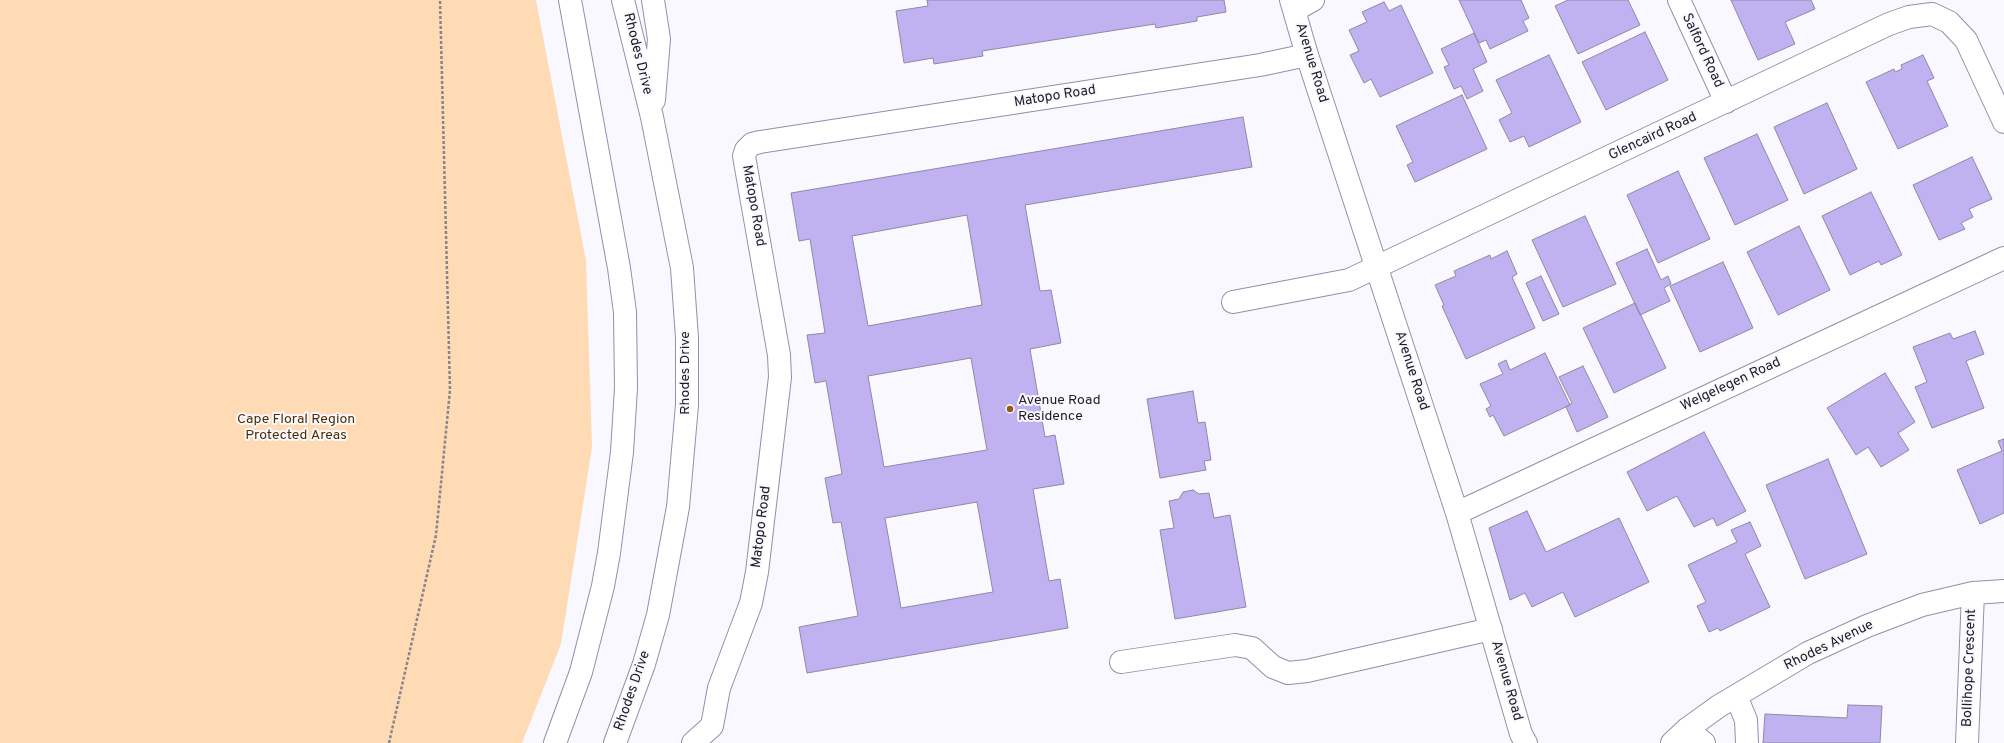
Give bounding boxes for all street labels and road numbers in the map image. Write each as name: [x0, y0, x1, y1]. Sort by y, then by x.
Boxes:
street label: Rhodes Drive: [619, 11, 655, 97]
street label: Salford Road: [1677, 11, 1727, 91]
street label: Avenue Road: [1291, 21, 1331, 105]
street label: Matopo Road: [1013, 82, 1097, 112]
street label: Glencaird Road: [1606, 109, 1700, 165]
street label: Matopo Road: [738, 164, 768, 248]
street label: Avenue Road: [1390, 329, 1432, 413]
street label: Rhodes Drive: [678, 331, 694, 415]
street label: Welgelegen Road: [1678, 354, 1784, 416]
street label: Matopo Road: [749, 485, 775, 569]
street label: Bollihope Crescent: [1960, 608, 1980, 728]
street label: Rhodes Avenue: [1782, 617, 1876, 675]
street label: Avenue Road: [1487, 639, 1525, 723]
street label: Rhodes Drive: [611, 649, 655, 733]

